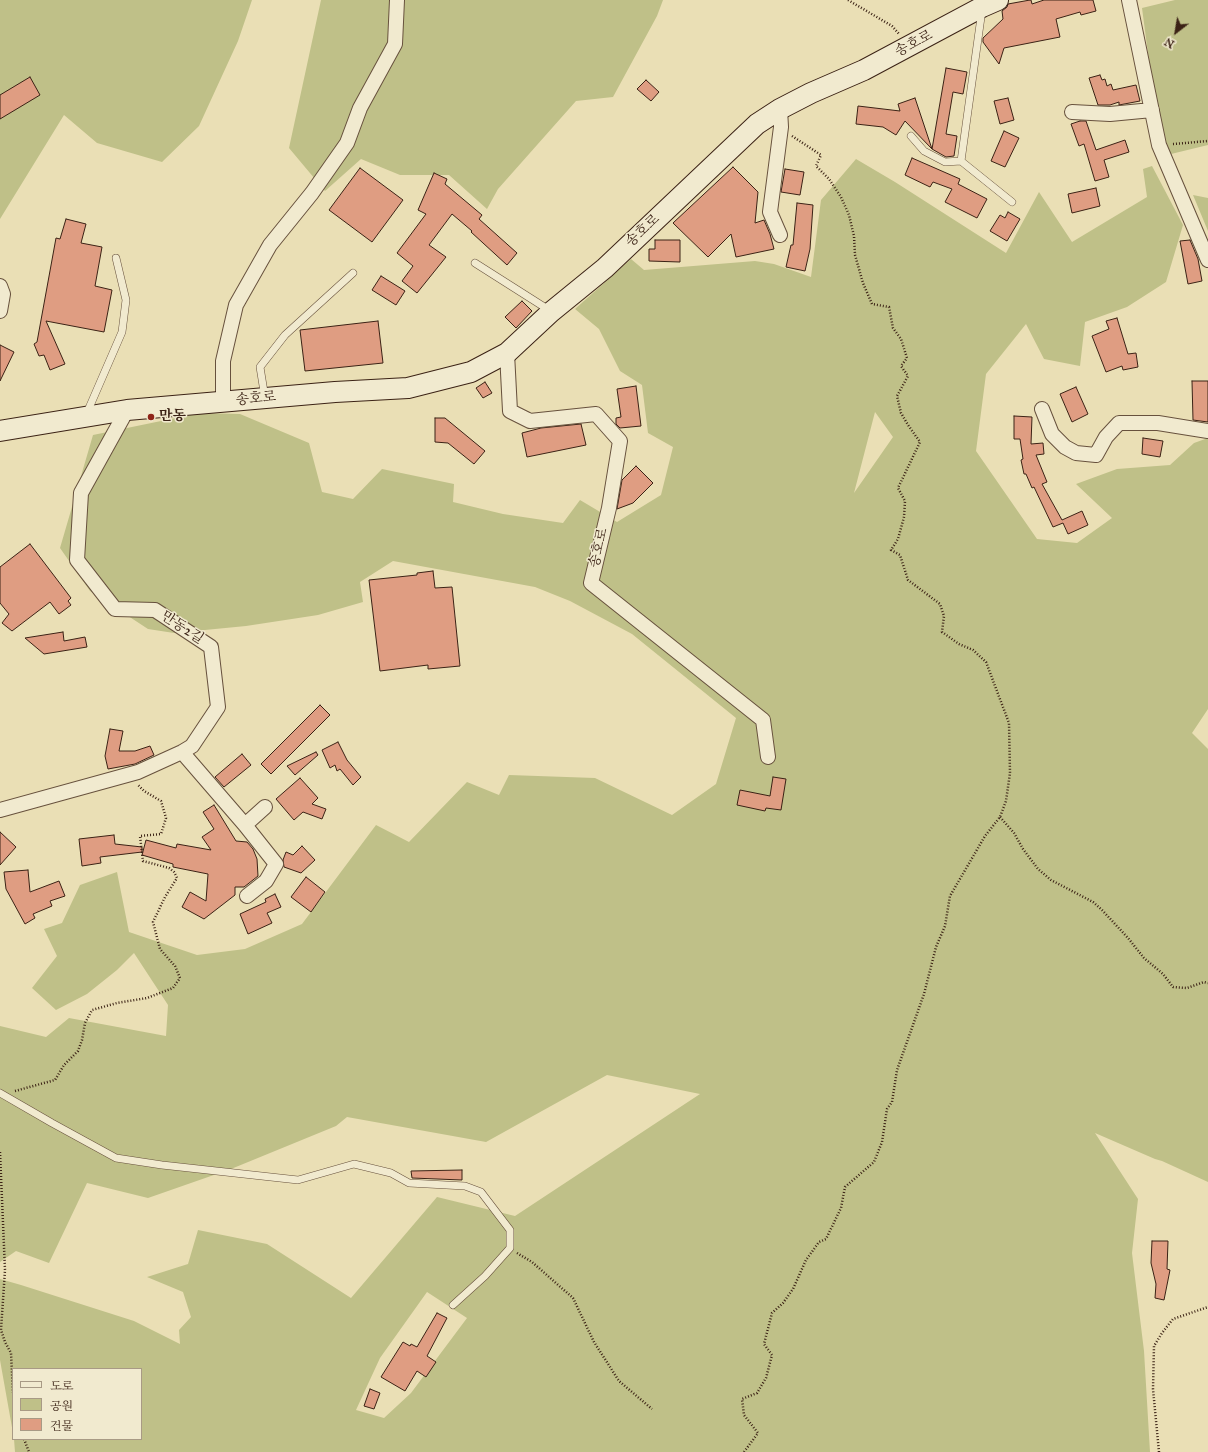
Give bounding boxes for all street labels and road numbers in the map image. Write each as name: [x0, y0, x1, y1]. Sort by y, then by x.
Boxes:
street label: 송호로: [892, 27, 936, 61]
street label: 송호로: [622, 211, 664, 251]
street label: 송호로: [235, 389, 277, 409]
street label: 송호로: [586, 526, 612, 570]
street label: 만동2길: [158, 608, 206, 648]

